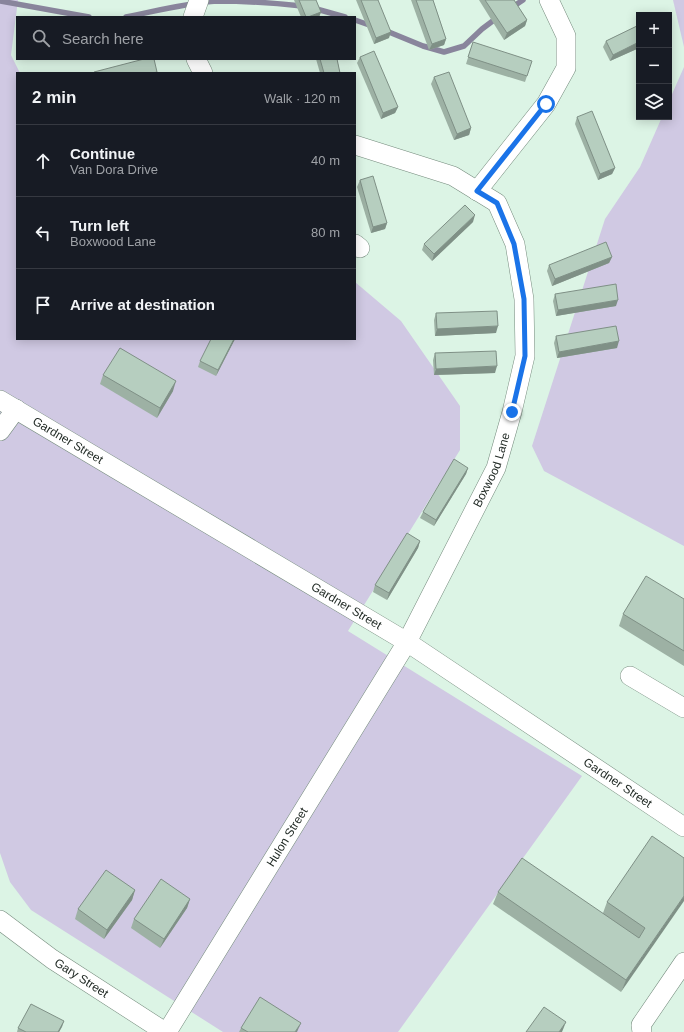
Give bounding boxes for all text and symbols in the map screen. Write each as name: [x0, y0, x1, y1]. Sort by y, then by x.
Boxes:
map controls: [636, 12, 672, 120]
button: +: [636, 12, 672, 48]
search box: [16, 16, 356, 60]
icon: search: [30, 27, 52, 49]
text: Search here: [62, 30, 144, 47]
button: −: [636, 48, 672, 84]
button: layers: [636, 84, 672, 120]
text: 2 min: [32, 88, 76, 107]
text: Walk · 120 m: [264, 91, 340, 106]
route start: [537, 95, 555, 113]
text: Continue: [70, 145, 135, 162]
icon: ahead: [32, 150, 54, 172]
text: 40 m: [311, 153, 340, 168]
text: Van Dora Drive: [70, 162, 158, 177]
text: Turn left: [70, 217, 129, 234]
icon: left: [32, 222, 54, 244]
text: 80 m: [311, 225, 340, 240]
text: Boxwood Lane: [70, 234, 156, 249]
icon: arrive: [32, 294, 54, 316]
text: Arrive at destination: [70, 296, 215, 313]
route end: [503, 403, 521, 421]
street label: Gardner Street: [30, 414, 106, 467]
street label: Boxwood Lane: [470, 431, 513, 510]
street label: Gardner Street: [309, 580, 385, 633]
street label: Gardner Street: [581, 755, 655, 811]
street label: Hulon Street: [264, 804, 311, 869]
street label: Gary Street: [52, 955, 112, 1001]

